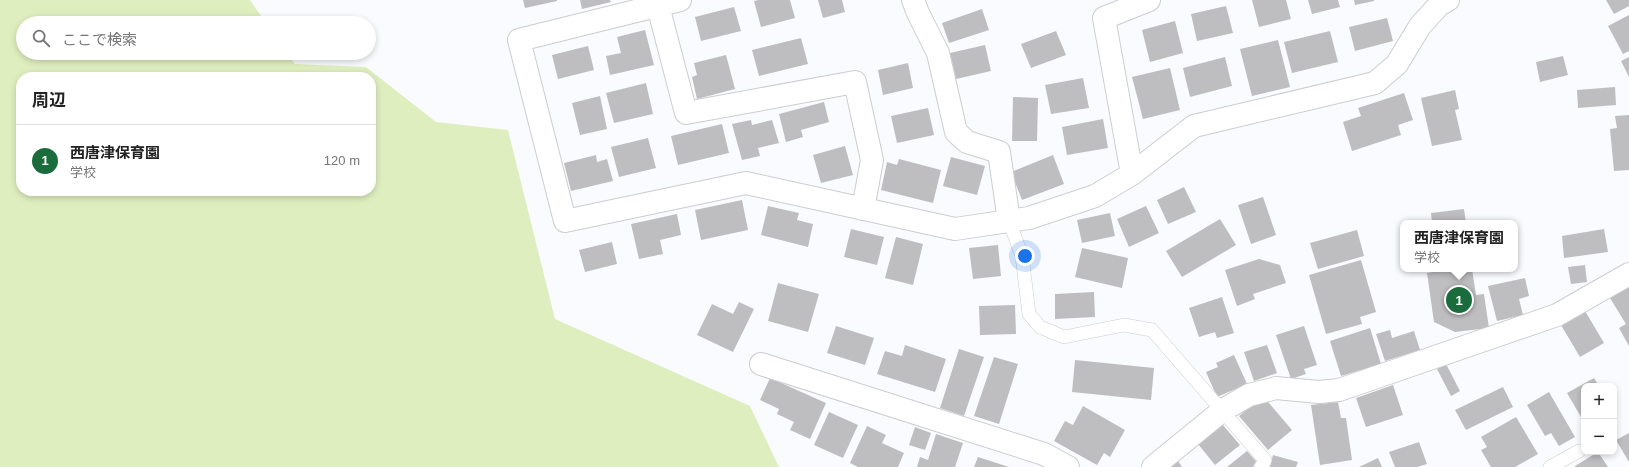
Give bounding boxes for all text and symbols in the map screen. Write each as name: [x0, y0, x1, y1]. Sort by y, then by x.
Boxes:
search box: [16, 16, 376, 60]
icon: search: [30, 27, 52, 49]
text: ここで検索: [62, 31, 137, 48]
text: 周辺: [32, 91, 66, 110]
text: 西唐津保育園: [70, 144, 160, 161]
text: 1: [41, 153, 49, 168]
text: 120 m: [324, 153, 360, 168]
text: 学校: [70, 165, 96, 180]
popup: [1400, 220, 1518, 272]
text: 西唐津保育園: [1414, 229, 1504, 246]
your location: [1015, 246, 1035, 266]
text: 学校: [1414, 250, 1440, 265]
pin: 1: [1446, 285, 1472, 315]
map controls: [1581, 383, 1617, 455]
button: +: [1581, 383, 1617, 419]
button: −: [1581, 419, 1617, 455]

